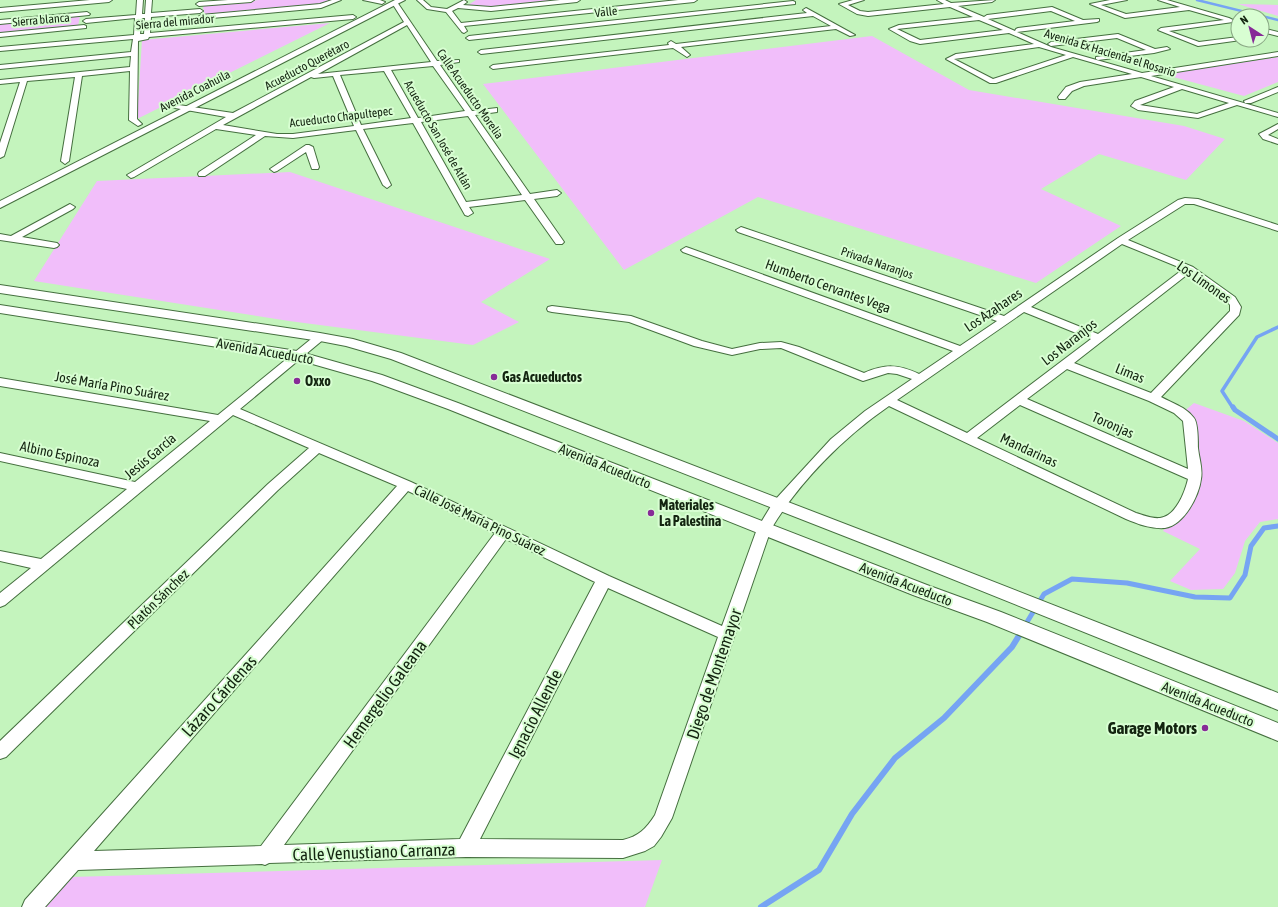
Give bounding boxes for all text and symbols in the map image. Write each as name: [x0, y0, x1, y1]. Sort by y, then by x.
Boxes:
street label: Valle: [594, 4, 618, 20]
north arrow: [1230, 8, 1270, 48]
street label: Sierra blanca: [12, 11, 70, 29]
street label: Sierra del mirador: [135, 12, 215, 32]
text: N: [1238, 13, 1250, 27]
street label: Avenida Ex Hacienda el Rosario: [1043, 26, 1178, 80]
street label: Acueducto Querétaro: [262, 37, 352, 93]
street label: Calle Acueducto Morelia: [434, 46, 506, 142]
street label: Avenida Coahuila: [157, 67, 233, 115]
street label: Acueducto San José de Atlán: [401, 78, 475, 192]
street label: Acueducto Chapultepec: [289, 104, 394, 130]
street label: Privada Naranjos: [839, 244, 915, 282]
street label: Humberto Cervantes Vega: [763, 256, 893, 316]
street label: Los Limones: [1174, 258, 1234, 306]
street label: Los Azahares: [961, 285, 1025, 335]
street label: Los Naranjos: [1038, 315, 1100, 368]
street label: Avenida Acueducto: [215, 335, 315, 367]
street label: Limas: [1113, 360, 1147, 386]
street label: José María Pino Suárez: [54, 368, 170, 404]
place label: Gas Acueductos: [502, 369, 582, 385]
marker: Gas Acueductos: [489, 372, 499, 382]
place label: Oxxo: [305, 373, 331, 389]
marker: Oxxo: [292, 376, 302, 386]
street label: Toronjas: [1090, 409, 1136, 441]
street label: Jesús García: [121, 430, 179, 482]
street label: Mandarinas: [998, 430, 1060, 470]
street label: Albino Espinoza: [19, 438, 101, 470]
street label: Avenida Acueducto: [557, 440, 653, 492]
street label: Calle José María Pino Suárez: [412, 481, 548, 559]
place label: Materiales La Palestina: [659, 497, 722, 529]
marker: Materiales La Palestina: [646, 508, 656, 518]
street label: Avenida Acueducto: [857, 559, 955, 609]
street label: Platón Sánchez: [124, 566, 192, 632]
street label: Diego de Montemayor: [682, 605, 746, 742]
street label: Hemergelio Galeana: [339, 636, 431, 752]
street label: Lázaro Cárdenas: [177, 651, 261, 741]
street label: Ignacio Allende: [504, 666, 566, 762]
street label: Avenida Acueducto: [1160, 678, 1256, 730]
place label: Garage Motors: [1107, 718, 1197, 738]
marker: Garage Motors: [1200, 723, 1210, 733]
street label: Calle Venustiano Carranza: [292, 839, 456, 865]

